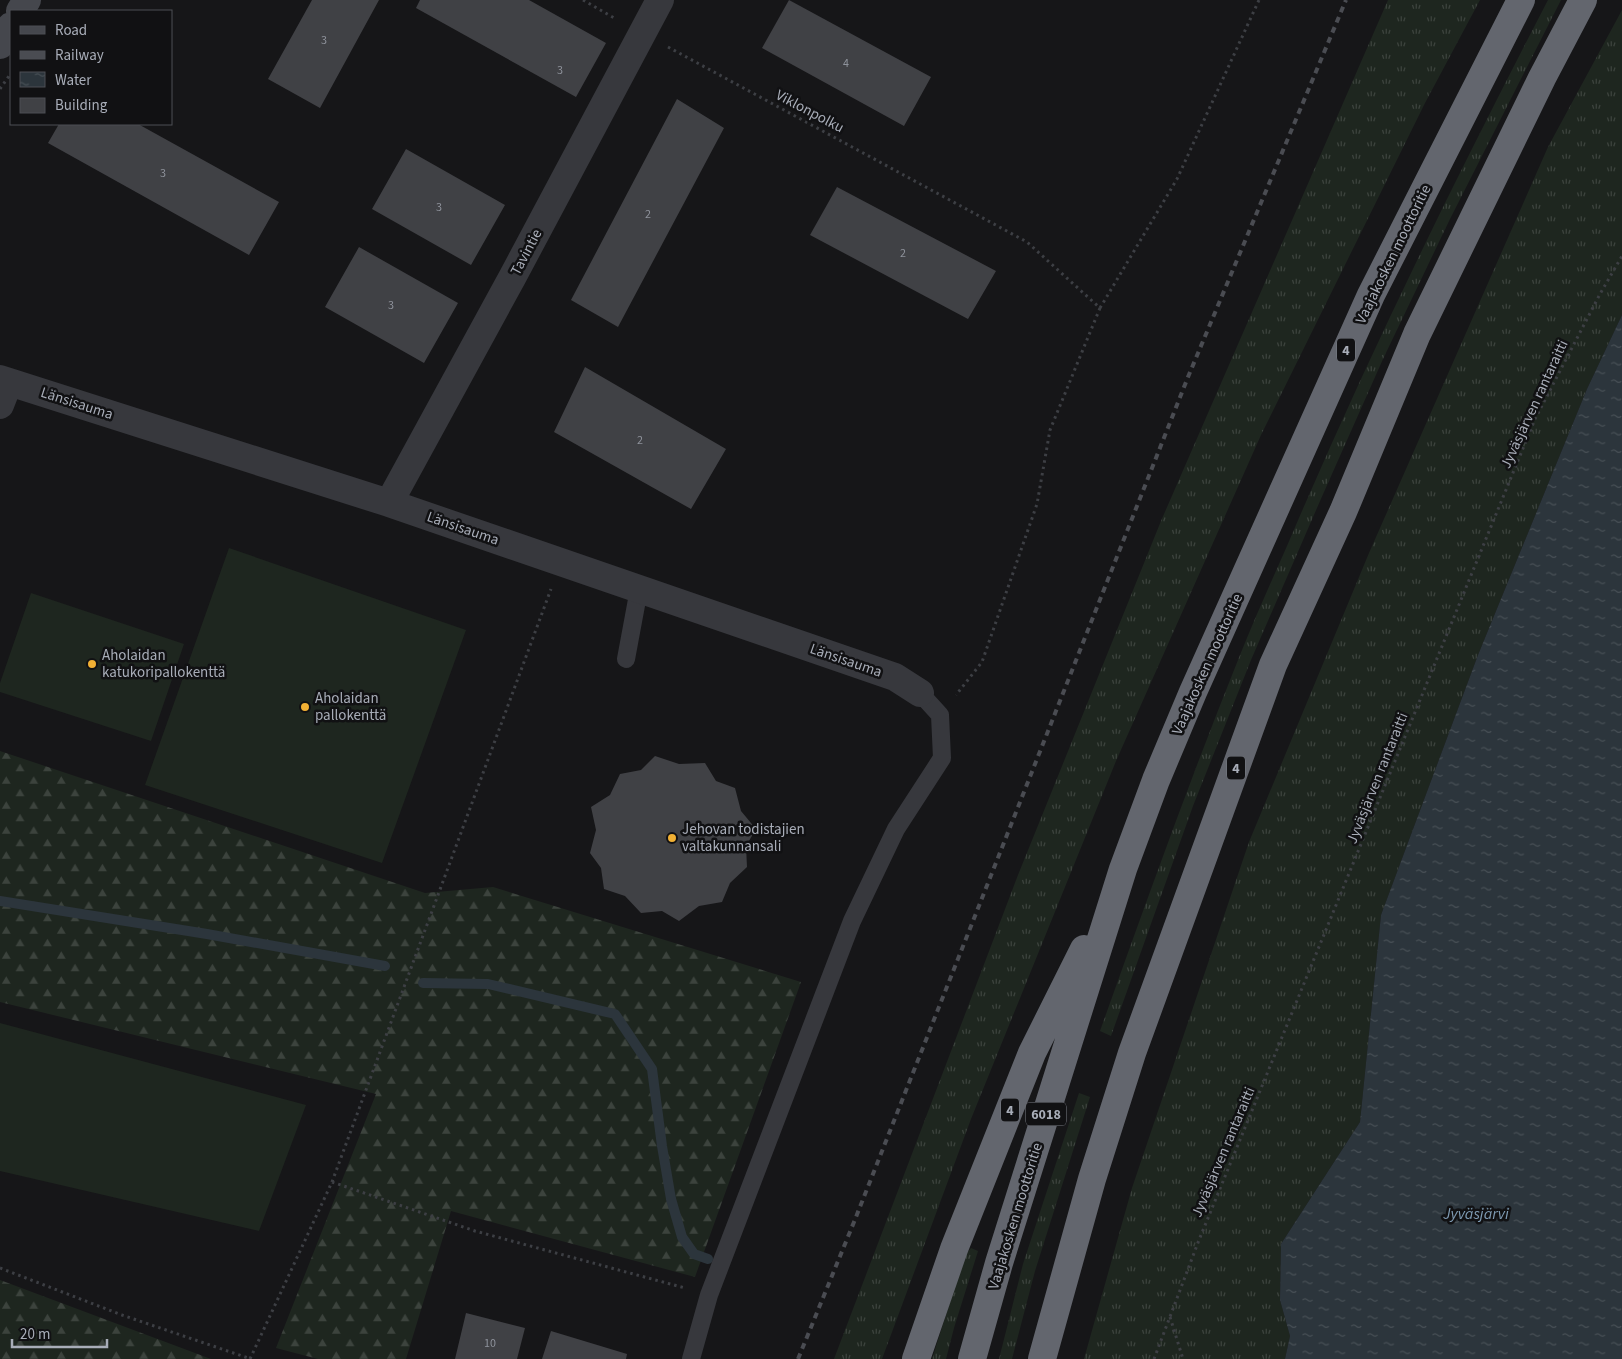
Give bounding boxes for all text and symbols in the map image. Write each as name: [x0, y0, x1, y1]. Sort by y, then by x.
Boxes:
legend: [10, 10, 172, 125]
text: Road: [55, 20, 87, 41]
house number: 3: [321, 32, 327, 49]
text: Railway: [55, 45, 104, 66]
house number: 4: [843, 55, 849, 72]
house number: 3: [557, 62, 563, 79]
text: Water: [55, 70, 92, 91]
street label: Viklonpolku: [772, 85, 848, 138]
text: Building: [55, 95, 108, 116]
house number: 3: [160, 165, 166, 182]
street label: Vaajakosken moottoritie: [1351, 181, 1436, 327]
house number: 3: [436, 199, 442, 216]
house number: 2: [645, 206, 651, 223]
street label: Tavintie: [506, 225, 547, 279]
house number: 2: [900, 245, 906, 262]
house number: 3: [388, 297, 394, 314]
street label: Jyväsjärven rantaraitti: [1495, 336, 1573, 472]
road number: 4: [1337, 338, 1355, 362]
street label: Länsisauma: [38, 382, 116, 425]
house number: 2: [637, 432, 643, 449]
street label: Länsisauma: [424, 506, 502, 551]
street label: Vaajakosken moottoritie: [1167, 590, 1248, 738]
street label: Länsisauma: [807, 638, 885, 683]
place label: Aholaidan katukoripallokenttä: [102, 645, 225, 683]
marker: Aholaidan katukoripallokenttä: [86, 658, 98, 670]
place label: Aholaidan pallokenttä: [315, 688, 386, 726]
marker: Aholaidan pallokenttä: [299, 701, 311, 713]
street label: Jyväsjärven rantaraitti: [1342, 709, 1413, 847]
road number: 4: [1227, 756, 1245, 780]
place label: Jehovan todistajien valtakunnansali: [682, 819, 805, 857]
marker: Jehovan todistajien valtakunnansali: [666, 832, 678, 844]
street label: Jyväsjärven rantaraitti: [1186, 1084, 1260, 1221]
road number: 4: [1001, 1098, 1019, 1122]
road number: 6018: [1026, 1102, 1066, 1126]
street label: Vaajakosken moottoritie: [983, 1140, 1048, 1292]
water label: Jyväsjärvi: [1442, 1203, 1509, 1225]
scale bar: [12, 1316, 108, 1348]
text: 20 m: [20, 1324, 50, 1345]
house number: 10: [484, 1335, 496, 1352]

